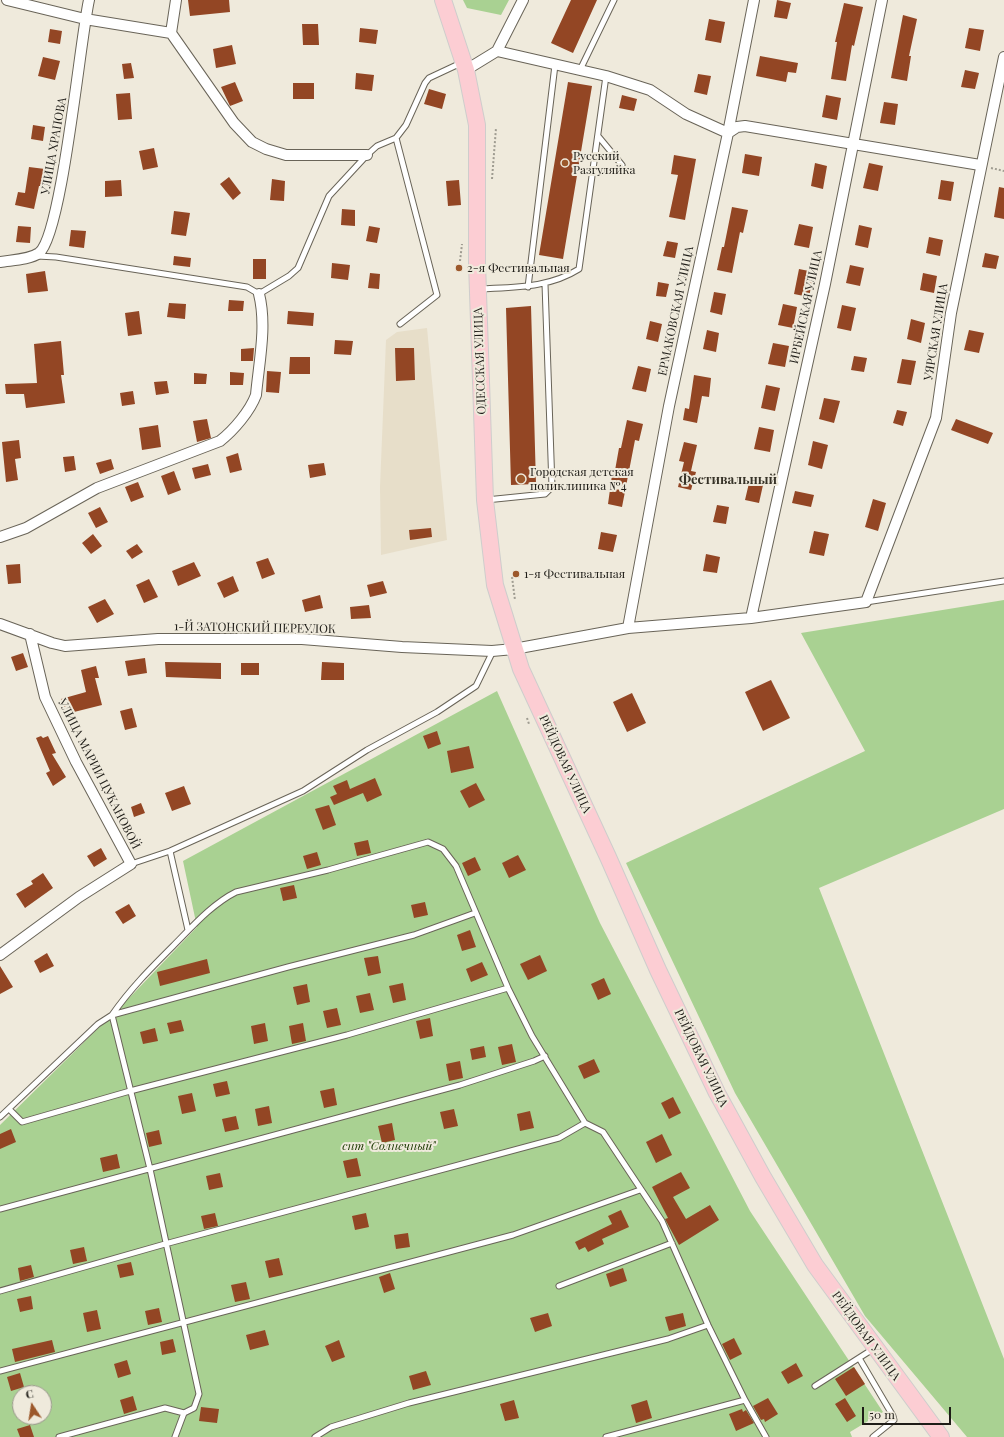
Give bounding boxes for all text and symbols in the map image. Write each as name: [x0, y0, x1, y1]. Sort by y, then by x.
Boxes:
street label: УЛИЦА ХРАПОВА: [38, 96, 70, 196]
place label: Русский Разгуляйка: [573, 149, 635, 177]
marker: Русский Разгуляйка: [560, 158, 570, 168]
street label: ЕРМАКОВСКАЯ УЛИЦА: [655, 245, 697, 377]
street label: ИРБЕЙСКАЯ УЛИЦА: [787, 249, 825, 365]
place label: 2-я Фестивальная: [467, 261, 570, 275]
marker: 2-я Фестивальная: [454, 263, 464, 273]
street label: УЯРСКАЯ УЛИЦА: [921, 282, 951, 382]
street label: ОДЕССКАЯ УЛИЦА: [471, 307, 489, 415]
place label: Городская детская поликлиника №4: [530, 465, 634, 493]
district label: Фестивальный: [679, 472, 777, 488]
marker: Городская детская поликлиника №4: [515, 473, 527, 485]
place label: 1-я Фестивальная: [524, 567, 625, 581]
marker: 1-я Фестивальная: [511, 569, 521, 579]
street label: 1-Й ЗАТОНСКИЙ ПЕРЕУЛОК: [174, 619, 336, 637]
street label: УЛИЦА МАРИИ ЦУКАНОВОЙ: [55, 696, 143, 852]
street label: РЕЙДОВАЯ УЛИЦА: [536, 713, 594, 815]
street label: РЕЙДОВАЯ УЛИЦА: [671, 1007, 731, 1109]
park label: снт "Солнечный": [342, 1139, 436, 1153]
street label: РЕЙДОВАЯ УЛИЦА: [829, 1289, 903, 1383]
north arrow: [12, 1385, 52, 1425]
text: С: [24, 1386, 35, 1402]
scale bar: [864, 1399, 953, 1425]
text: 50 m: [869, 1406, 895, 1422]

